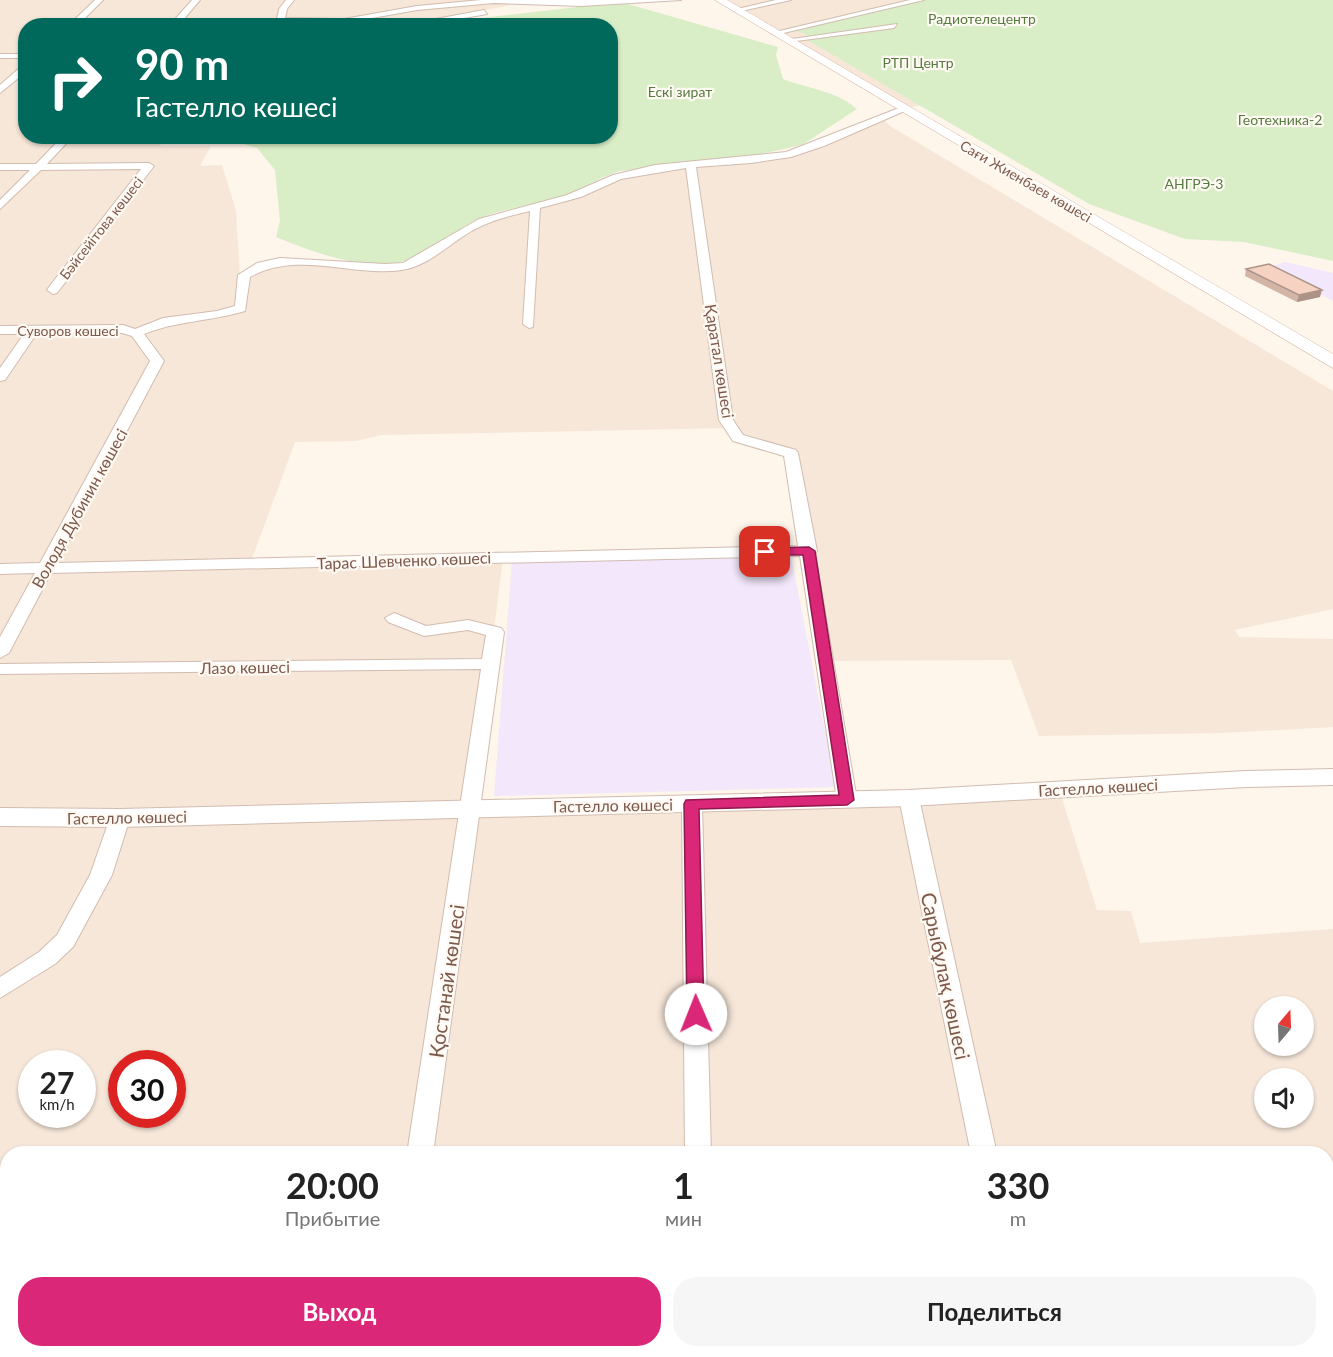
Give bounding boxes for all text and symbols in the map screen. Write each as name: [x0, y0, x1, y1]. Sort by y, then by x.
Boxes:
park label: Радиотелецентр: [928, 10, 1036, 27]
text: 90 m: [135, 39, 229, 89]
icon: right: [36, 42, 114, 120]
park label: РТП Центр: [882, 54, 954, 71]
park label: Ескі зират: [648, 83, 712, 100]
text: Гастелло көшесі: [135, 90, 338, 123]
park label: Геотехника-2: [1238, 111, 1322, 128]
street label: Сағи Жиенбаев көшесі: [957, 136, 1095, 226]
street label: Бәйсейітова көшесі: [56, 173, 146, 283]
park label: АНГРЭ-3: [1165, 175, 1223, 192]
street label: Қаратал көшесі: [702, 302, 738, 420]
street label: Суворов көшесі: [17, 322, 119, 339]
street label: Володя Дубинин көшесі: [27, 425, 131, 591]
pin: [739, 526, 790, 577]
icon: arrive: [748, 535, 781, 568]
street label: Тарас Шевченко көшесі: [316, 547, 492, 573]
street label: Лазо көшесі: [199, 657, 290, 677]
street label: Гастелло көшесі: [1038, 774, 1158, 800]
street label: Гастелло көшесі: [553, 794, 673, 816]
street label: Гастелло көшесі: [67, 806, 187, 828]
street label: Сарыбұлақ көшесі: [917, 890, 975, 1062]
street label: Қостанай көшесі: [423, 903, 469, 1059]
position arrow: [664, 982, 728, 1046]
north arrow: [1254, 996, 1314, 1056]
map controls: [1254, 996, 1314, 1128]
speed limit sign: 30: [108, 1050, 186, 1128]
text: 27: [40, 1064, 74, 1100]
button: sound: [1254, 1068, 1314, 1128]
text: km/h: [39, 1095, 75, 1113]
text: 20:00: [286, 1163, 379, 1207]
text: 1: [673, 1163, 694, 1207]
text: 330: [987, 1163, 1049, 1207]
text: Прибытие: [285, 1206, 380, 1230]
text: мин: [665, 1206, 702, 1230]
text: m: [1010, 1206, 1026, 1230]
button: Выход: [18, 1277, 661, 1346]
button: Поделиться: [673, 1277, 1316, 1346]

